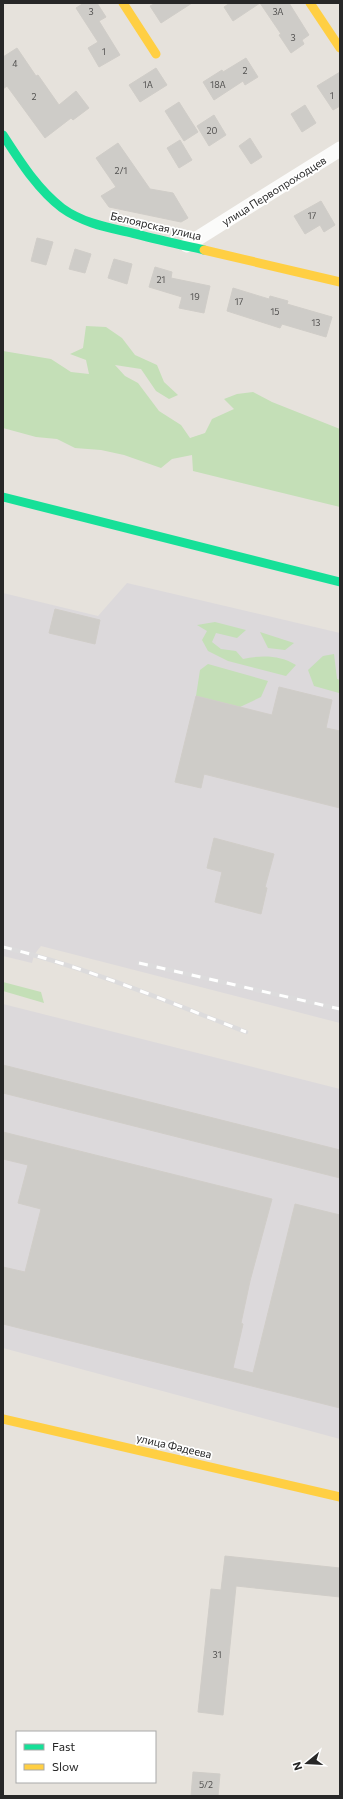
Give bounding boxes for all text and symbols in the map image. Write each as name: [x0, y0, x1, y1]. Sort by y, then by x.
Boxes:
house number: 3: [88, 6, 94, 17]
house number: 3А: [272, 6, 284, 17]
house number: 3: [290, 32, 296, 43]
house number: 1: [102, 46, 106, 57]
house number: 4: [12, 58, 18, 69]
house number: 2: [243, 65, 248, 76]
house number: 1А: [143, 79, 153, 90]
house number: 18А: [210, 79, 226, 90]
house number: 1: [330, 90, 334, 101]
house number: 2: [32, 91, 37, 102]
house number: 20: [207, 125, 218, 136]
street label: улица Первопроходцев: [219, 153, 328, 228]
house number: 2/1: [115, 165, 127, 176]
street label: Белоярская улица: [109, 209, 203, 242]
house number: 17: [308, 210, 317, 221]
house number: 21: [157, 274, 165, 285]
house number: 19: [190, 291, 200, 302]
house number: 17: [235, 296, 244, 307]
house number: 15: [270, 306, 280, 317]
house number: 13: [312, 317, 320, 328]
street label: улица Фадеева: [135, 1431, 213, 1460]
house number: 31: [213, 1649, 221, 1660]
legend: [16, 1731, 156, 1783]
text: Fast: [52, 1739, 75, 1753]
north arrow: [287, 1743, 327, 1783]
text: Slow: [52, 1759, 79, 1773]
text: N: [290, 1760, 304, 1772]
house number: 5/2: [199, 1779, 213, 1790]

